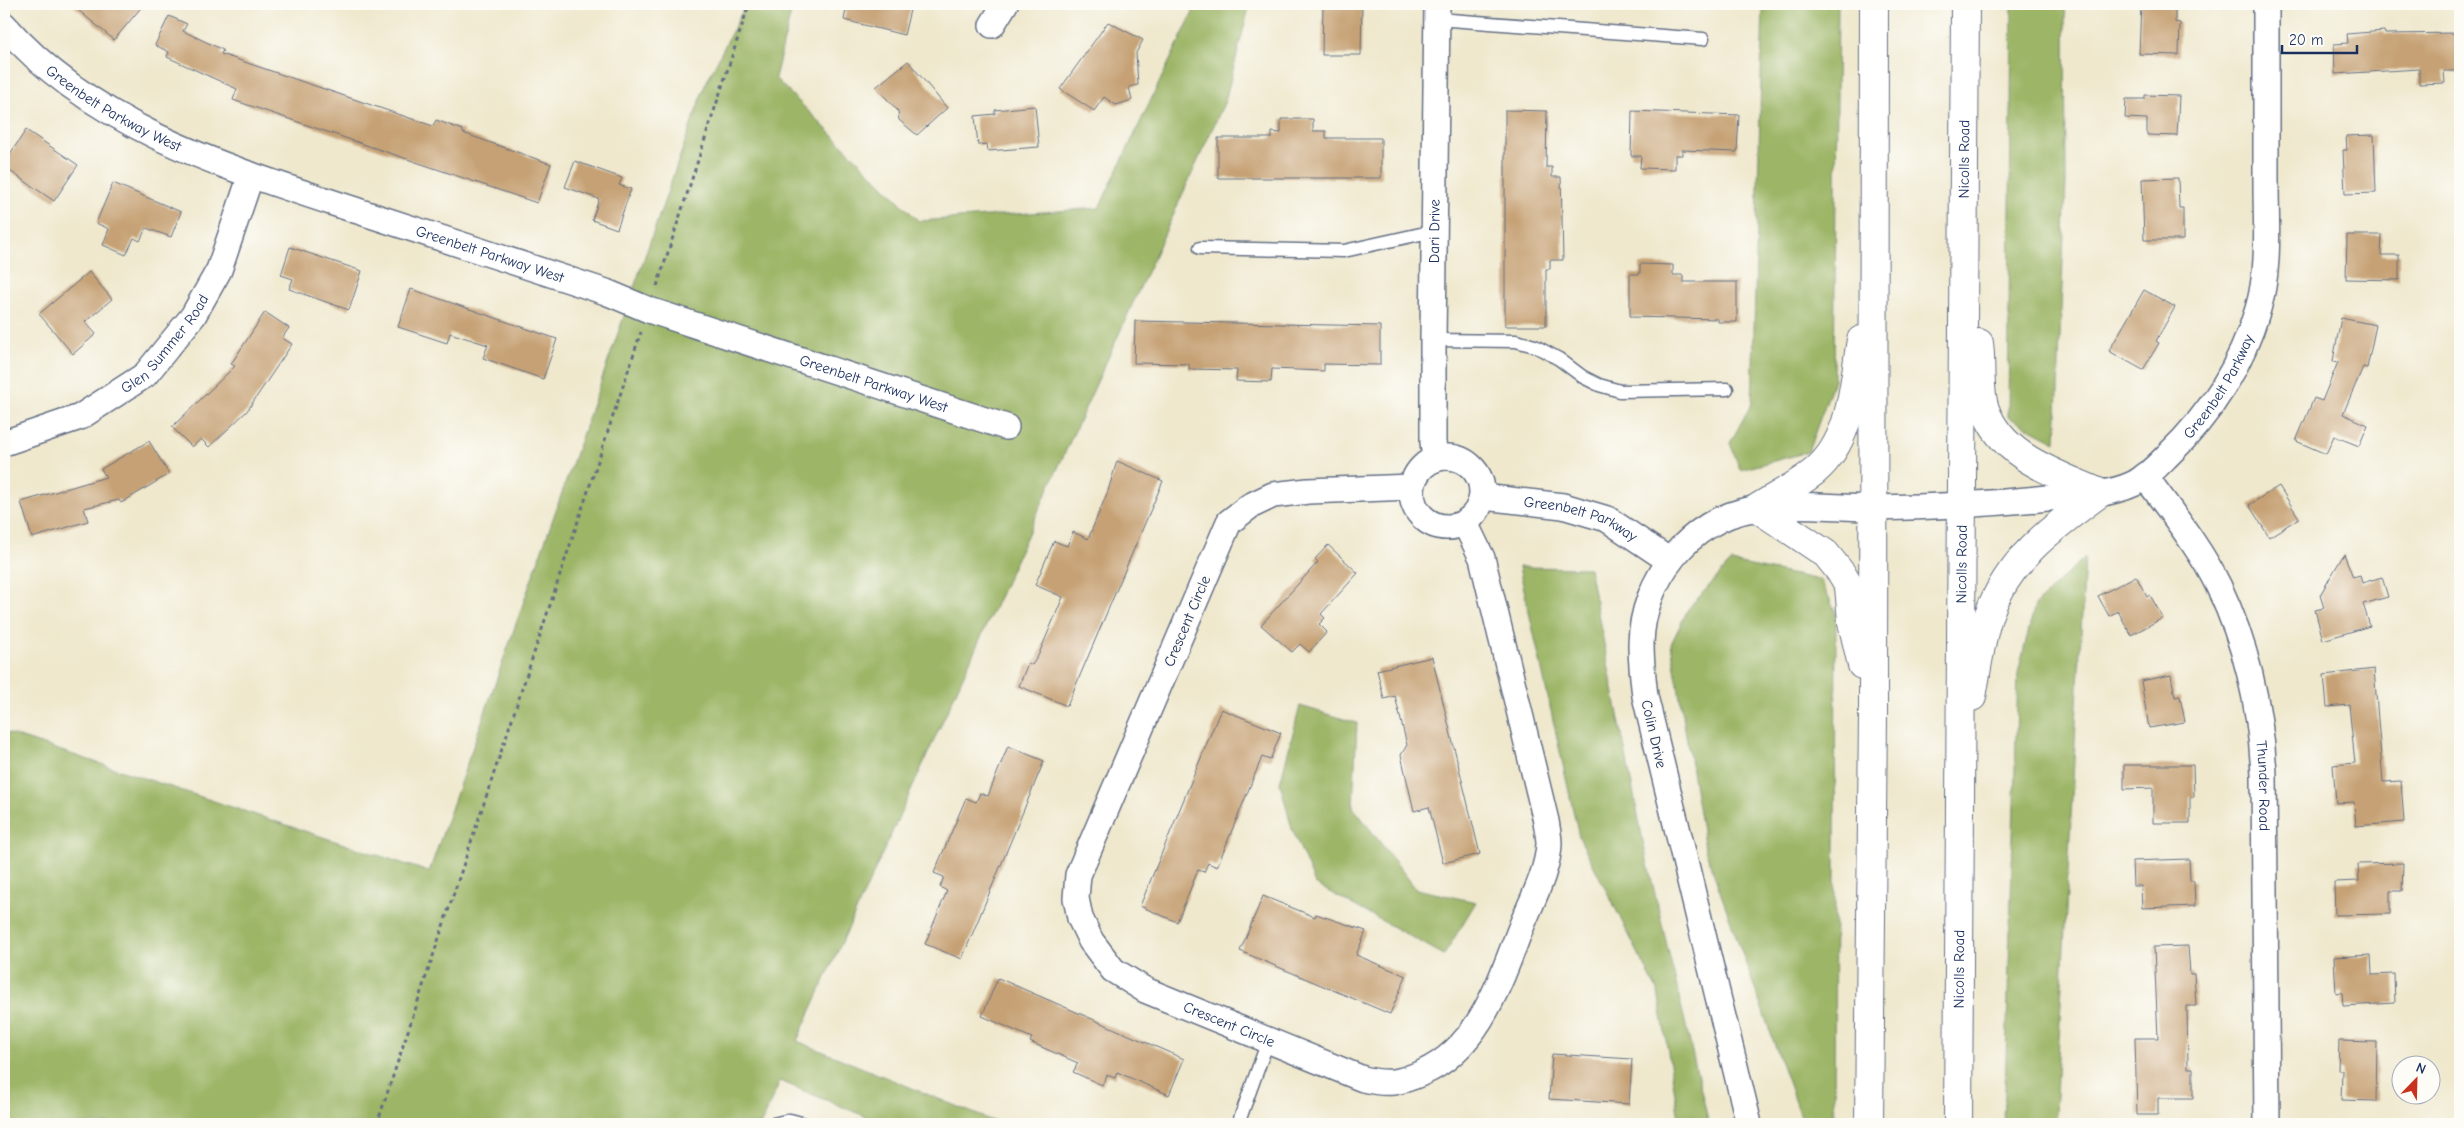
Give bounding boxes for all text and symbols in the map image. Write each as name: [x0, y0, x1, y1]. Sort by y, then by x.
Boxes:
scale bar: [2282, 22, 2356, 54]
text: 20 m: [2289, 31, 2323, 49]
street label: Greenbelt Parkway West: [42, 61, 185, 156]
street label: Nicolls Road: [1955, 120, 1973, 198]
street label: Dari Drive: [1425, 199, 1444, 263]
street label: Greenbelt Parkway West: [414, 222, 567, 287]
street label: Glen Summer Road: [117, 291, 212, 397]
street label: Greenbelt Parkway: [2179, 332, 2257, 442]
street label: Greenbelt Parkway West: [797, 351, 951, 416]
street label: Greenbelt Parkway: [1523, 493, 1641, 546]
street label: Nicolls Road: [1952, 525, 1971, 603]
street label: Crescent Circle: [1160, 572, 1214, 669]
street label: Colin Drive: [1637, 698, 1671, 770]
street label: Thunder Road: [2252, 740, 2273, 831]
street label: Nicolls Road: [1950, 930, 1968, 1008]
street label: Crescent Circle: [1181, 998, 1278, 1051]
north arrow: [2392, 1056, 2442, 1106]
text: N: [2413, 1059, 2428, 1078]

